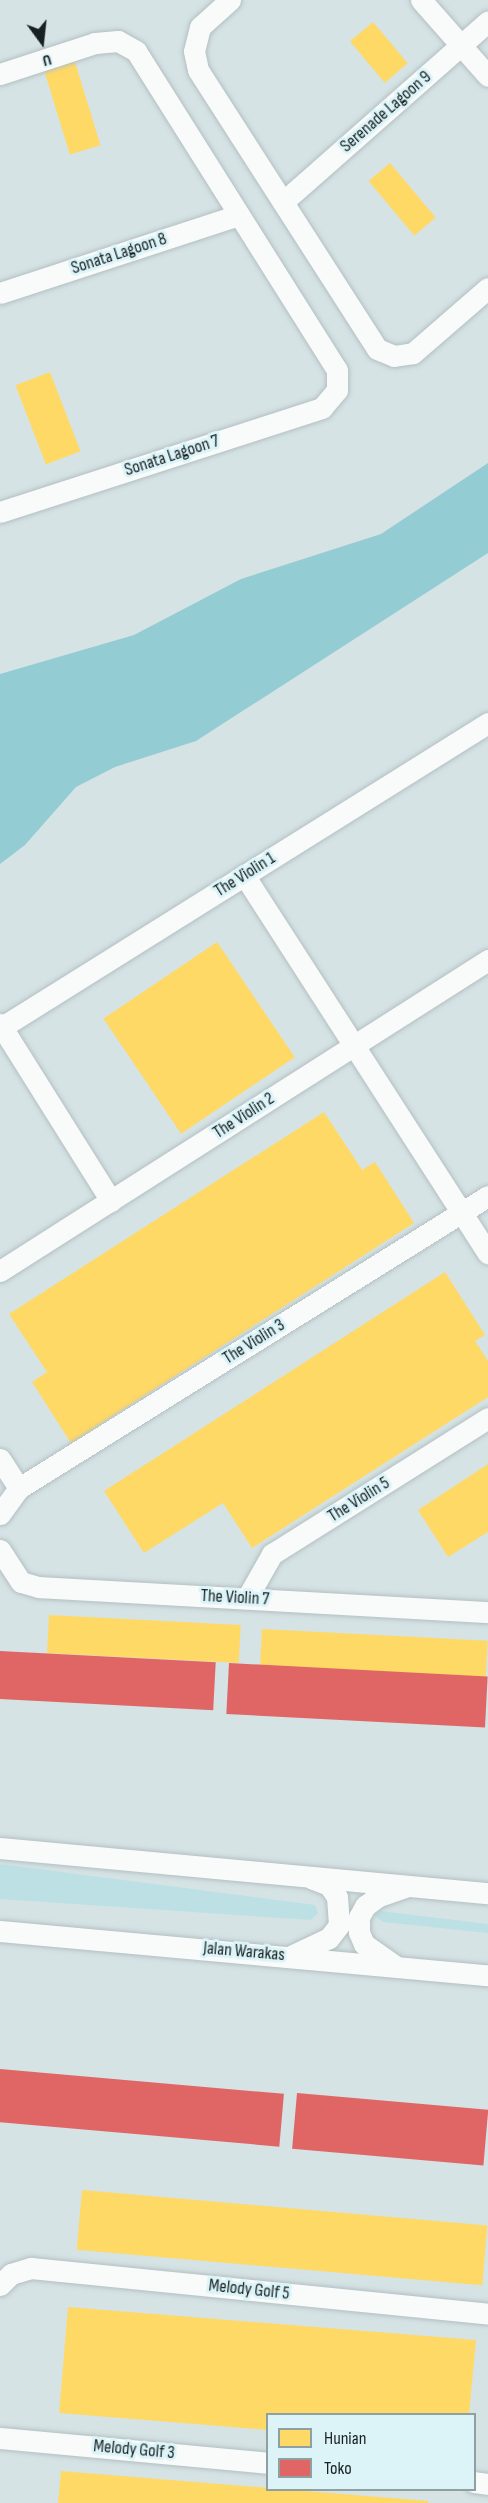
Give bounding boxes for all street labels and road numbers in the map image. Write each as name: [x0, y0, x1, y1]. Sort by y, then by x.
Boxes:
street label: Serenade Lagoon 9: [336, 67, 436, 157]
street label: Sonata Lagoon 8: [69, 228, 169, 280]
street label: Sonata Lagoon 7: [122, 431, 222, 481]
street label: The Violin 1: [211, 848, 279, 902]
street label: The Violin 2: [209, 1088, 279, 1144]
street label: The Violin 3: [219, 1315, 289, 1369]
street label: The Violin 5: [324, 1473, 394, 1527]
street label: The Violin 7: [200, 1585, 270, 1611]
street label: Jalan Warakas: [202, 1938, 286, 1966]
street label: Melody Golf 5: [208, 2275, 290, 2305]
street label: Melody Golf 3: [92, 2436, 176, 2464]

